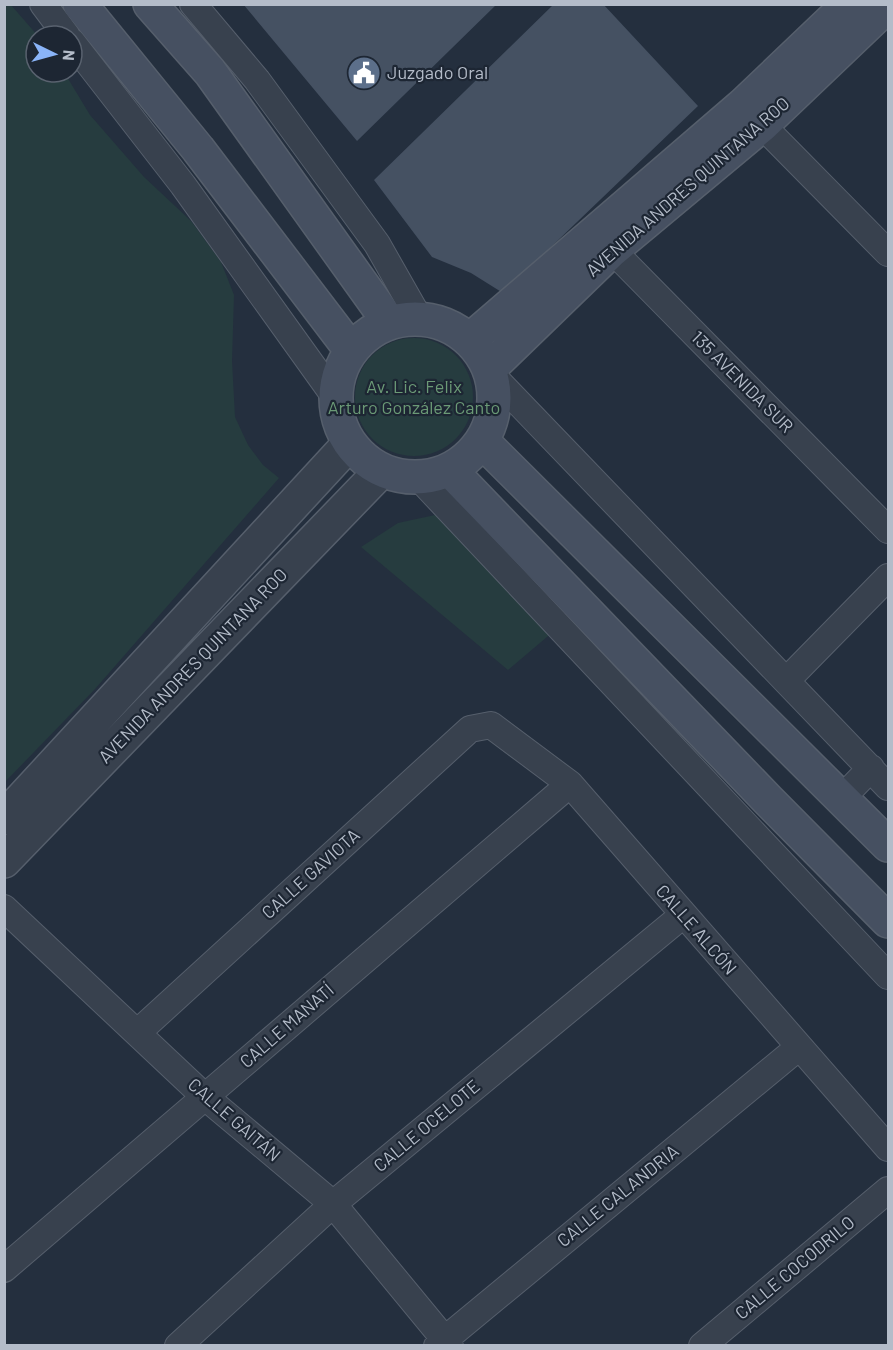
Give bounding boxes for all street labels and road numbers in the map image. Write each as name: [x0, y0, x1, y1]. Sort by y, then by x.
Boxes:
street label: AVENIDA ANDRES QUINTANA ROO: [581, 92, 794, 281]
street label: 135 AVENIDA SUR: [687, 326, 798, 437]
street label: AVENIDA ANDRES QUINTANA ROO: [93, 563, 291, 767]
street label: CALLE GAVIOTA: [257, 823, 364, 923]
street label: CALLE ALCÓN: [652, 880, 742, 979]
street label: CALLE MANATÍ: [235, 978, 338, 1072]
street label: CALLE GAITÁN: [184, 1073, 286, 1166]
street label: CALLE OCELOTE: [369, 1074, 484, 1176]
street label: CALLE CALANDRIA: [552, 1139, 683, 1251]
street label: CALLE COCODRILO: [730, 1211, 859, 1324]

